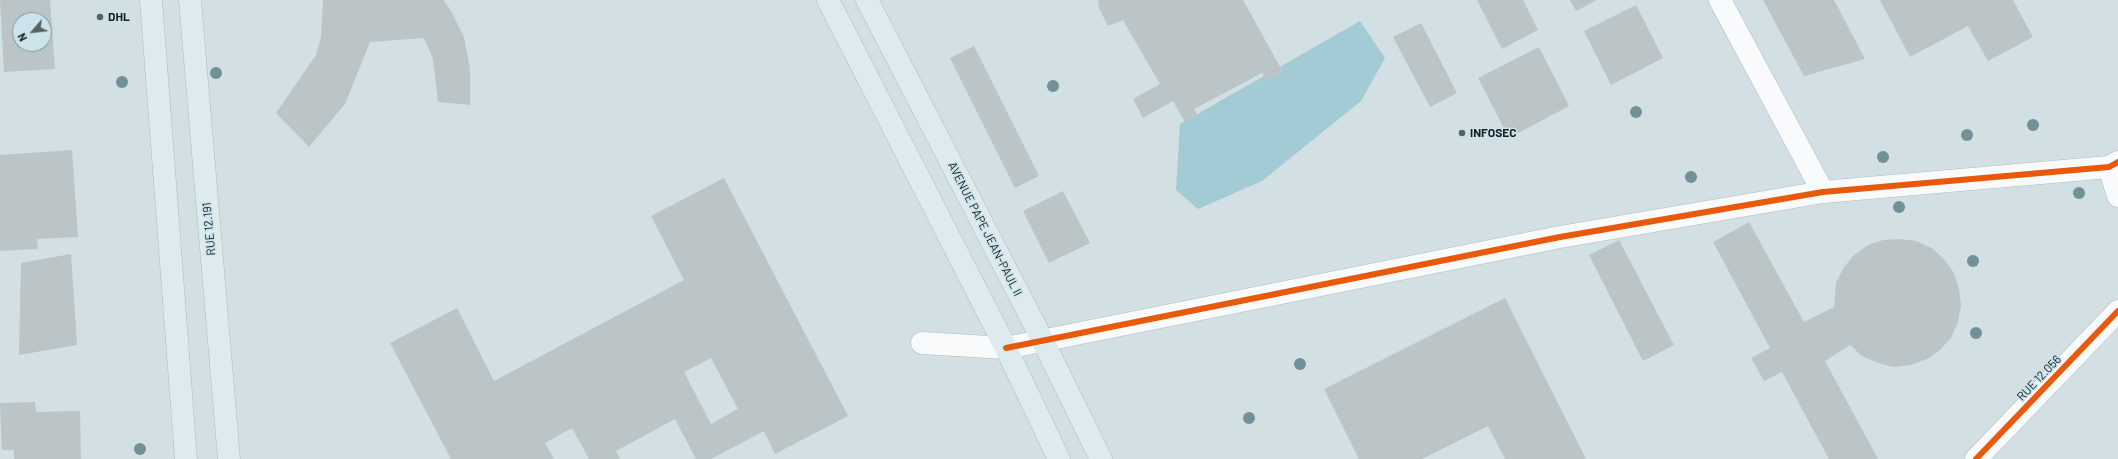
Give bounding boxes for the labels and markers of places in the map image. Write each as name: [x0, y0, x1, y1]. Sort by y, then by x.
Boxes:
place label: DHL: [108, 10, 130, 24]
marker: DHL: [95, 12, 105, 22]
place label: INFOSEC: [1470, 126, 1517, 140]
marker: INFOSEC: [1457, 128, 1467, 138]

